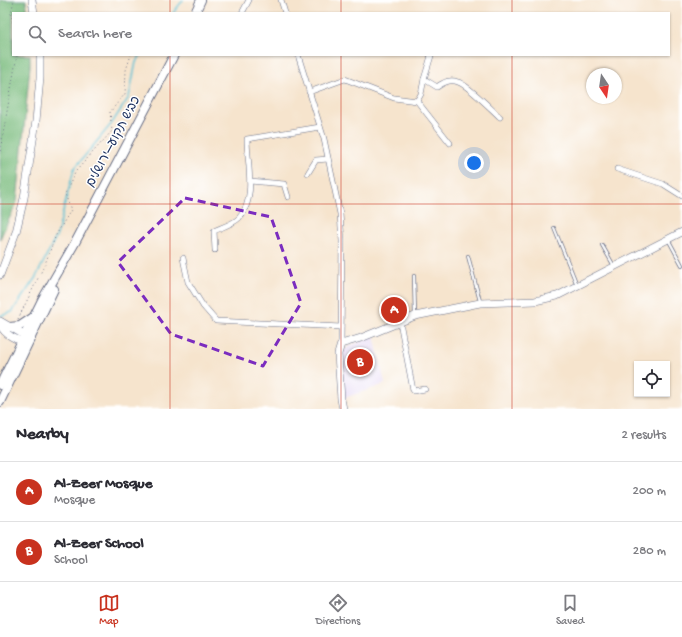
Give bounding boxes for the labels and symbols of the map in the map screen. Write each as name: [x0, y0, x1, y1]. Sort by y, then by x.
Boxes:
north arrow: [586, 68, 622, 104]
street label: כביש תקוע–ירושלים: [83, 94, 144, 190]
your location: [464, 153, 484, 173]
pin: A: [381, 295, 407, 325]
pin: B: [347, 347, 373, 377]

